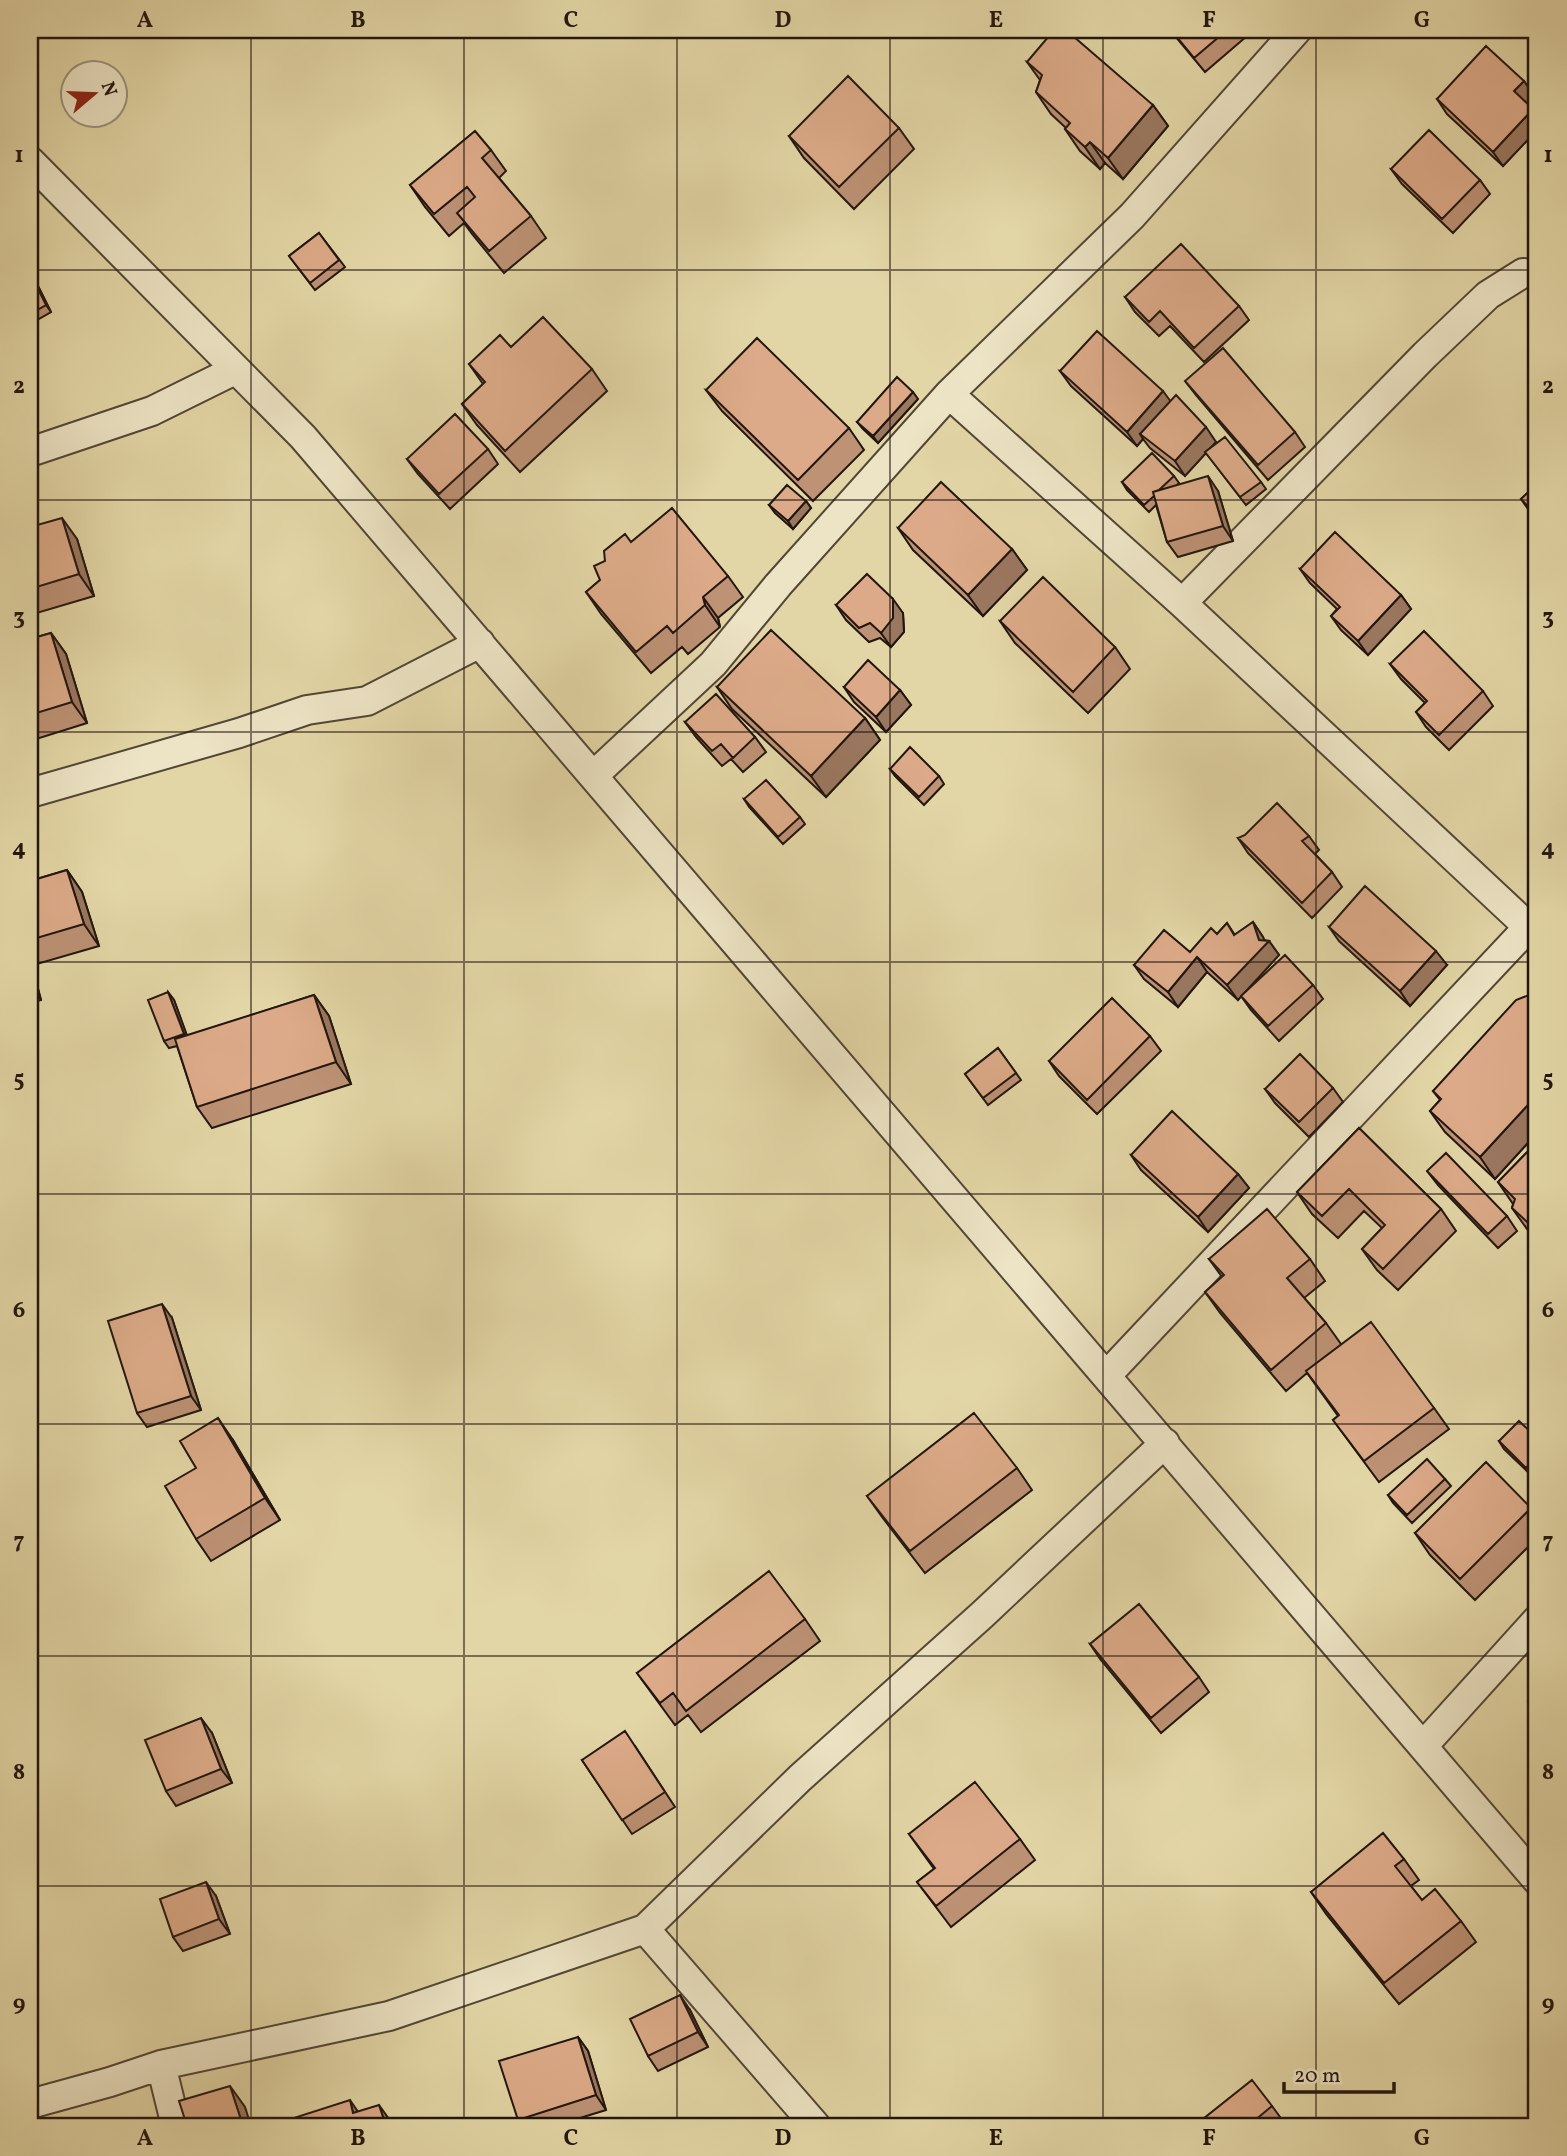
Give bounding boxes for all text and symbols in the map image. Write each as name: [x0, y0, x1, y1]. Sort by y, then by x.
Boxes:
text: A: [137, 5, 153, 37]
text: B: [350, 5, 366, 37]
text: C: [564, 5, 578, 37]
text: D: [775, 5, 792, 37]
text: E: [989, 5, 1003, 37]
text: F: [1202, 5, 1216, 37]
text: G: [1414, 5, 1430, 37]
north arrow: [60, 60, 130, 130]
text: N: [94, 78, 123, 100]
text: 1: [14, 140, 24, 172]
text: 1: [1543, 140, 1553, 172]
text: 2: [13, 371, 25, 403]
text: 2: [1542, 371, 1554, 403]
text: 3: [13, 602, 25, 634]
text: 3: [1542, 602, 1554, 634]
text: 4: [12, 833, 26, 865]
text: 4: [1541, 833, 1555, 865]
text: 5: [13, 1064, 25, 1096]
text: 5: [1542, 1064, 1554, 1096]
text: 6: [13, 1295, 25, 1327]
text: 6: [1542, 1295, 1554, 1327]
text: 7: [14, 1526, 25, 1558]
text: 7: [1543, 1526, 1554, 1558]
text: 8: [13, 1757, 25, 1789]
text: 8: [1542, 1757, 1554, 1789]
text: 9: [13, 1988, 25, 2020]
text: 9: [1542, 1988, 1554, 2020]
scale bar: [1284, 2051, 1394, 2095]
text: 20 m: [1294, 2062, 1340, 2091]
text: A: [137, 2123, 153, 2155]
text: B: [350, 2123, 366, 2155]
text: C: [564, 2123, 578, 2155]
text: D: [775, 2123, 792, 2155]
text: E: [989, 2123, 1003, 2155]
text: F: [1202, 2123, 1216, 2155]
text: G: [1414, 2123, 1430, 2155]

